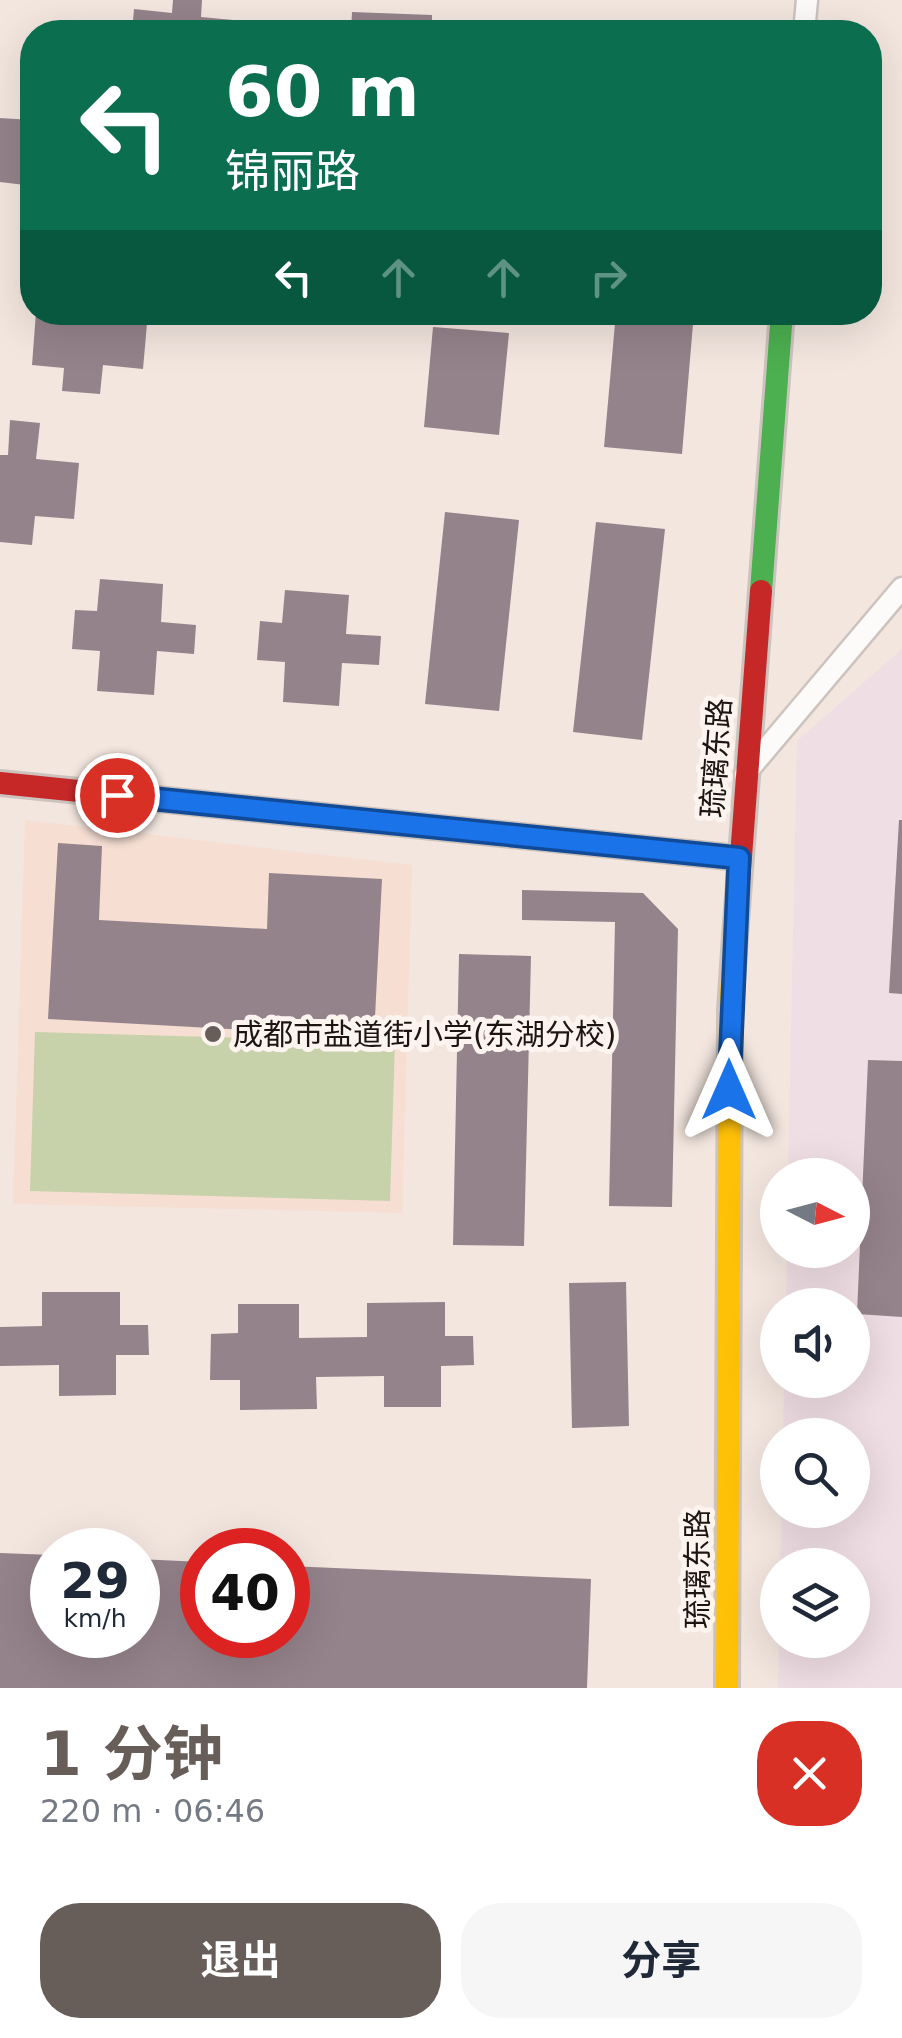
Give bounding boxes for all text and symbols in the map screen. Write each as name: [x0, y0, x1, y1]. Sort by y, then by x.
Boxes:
text: 60 m: [225, 51, 420, 133]
icon: left: [60, 60, 190, 190]
text: 锦丽路: [225, 145, 360, 198]
icon: left: [266, 250, 321, 305]
icon: ahead: [371, 250, 426, 305]
icon: ahead: [476, 250, 531, 305]
icon: right: [581, 250, 636, 305]
street label: 琉璃东路: [694, 697, 738, 819]
pin: [75, 753, 160, 838]
icon: arrive: [90, 768, 145, 823]
place label: 成都市盐道街小学(东湖分校): [233, 1017, 616, 1052]
marker: 成都市盐道街小学(东湖分校): [202, 1023, 224, 1045]
position arrow: [677, 1038, 781, 1142]
north arrow: [760, 1158, 870, 1268]
map controls: [760, 1158, 870, 1658]
button: sound: [760, 1288, 870, 1398]
button: search: [760, 1418, 870, 1528]
street label: 琉璃东路: [680, 1509, 715, 1629]
speed limit sign: 40: [180, 1528, 310, 1658]
button: layers: [760, 1548, 870, 1658]
text: 29: [60, 1552, 130, 1610]
text: km/h: [63, 1604, 127, 1633]
text: 1 分钟: [40, 1719, 223, 1789]
button: close: [757, 1721, 862, 1826]
text: 220 m · 06:46: [40, 1792, 265, 1830]
button: 退出: [40, 1903, 441, 2018]
button: 分享: [461, 1903, 862, 2018]

